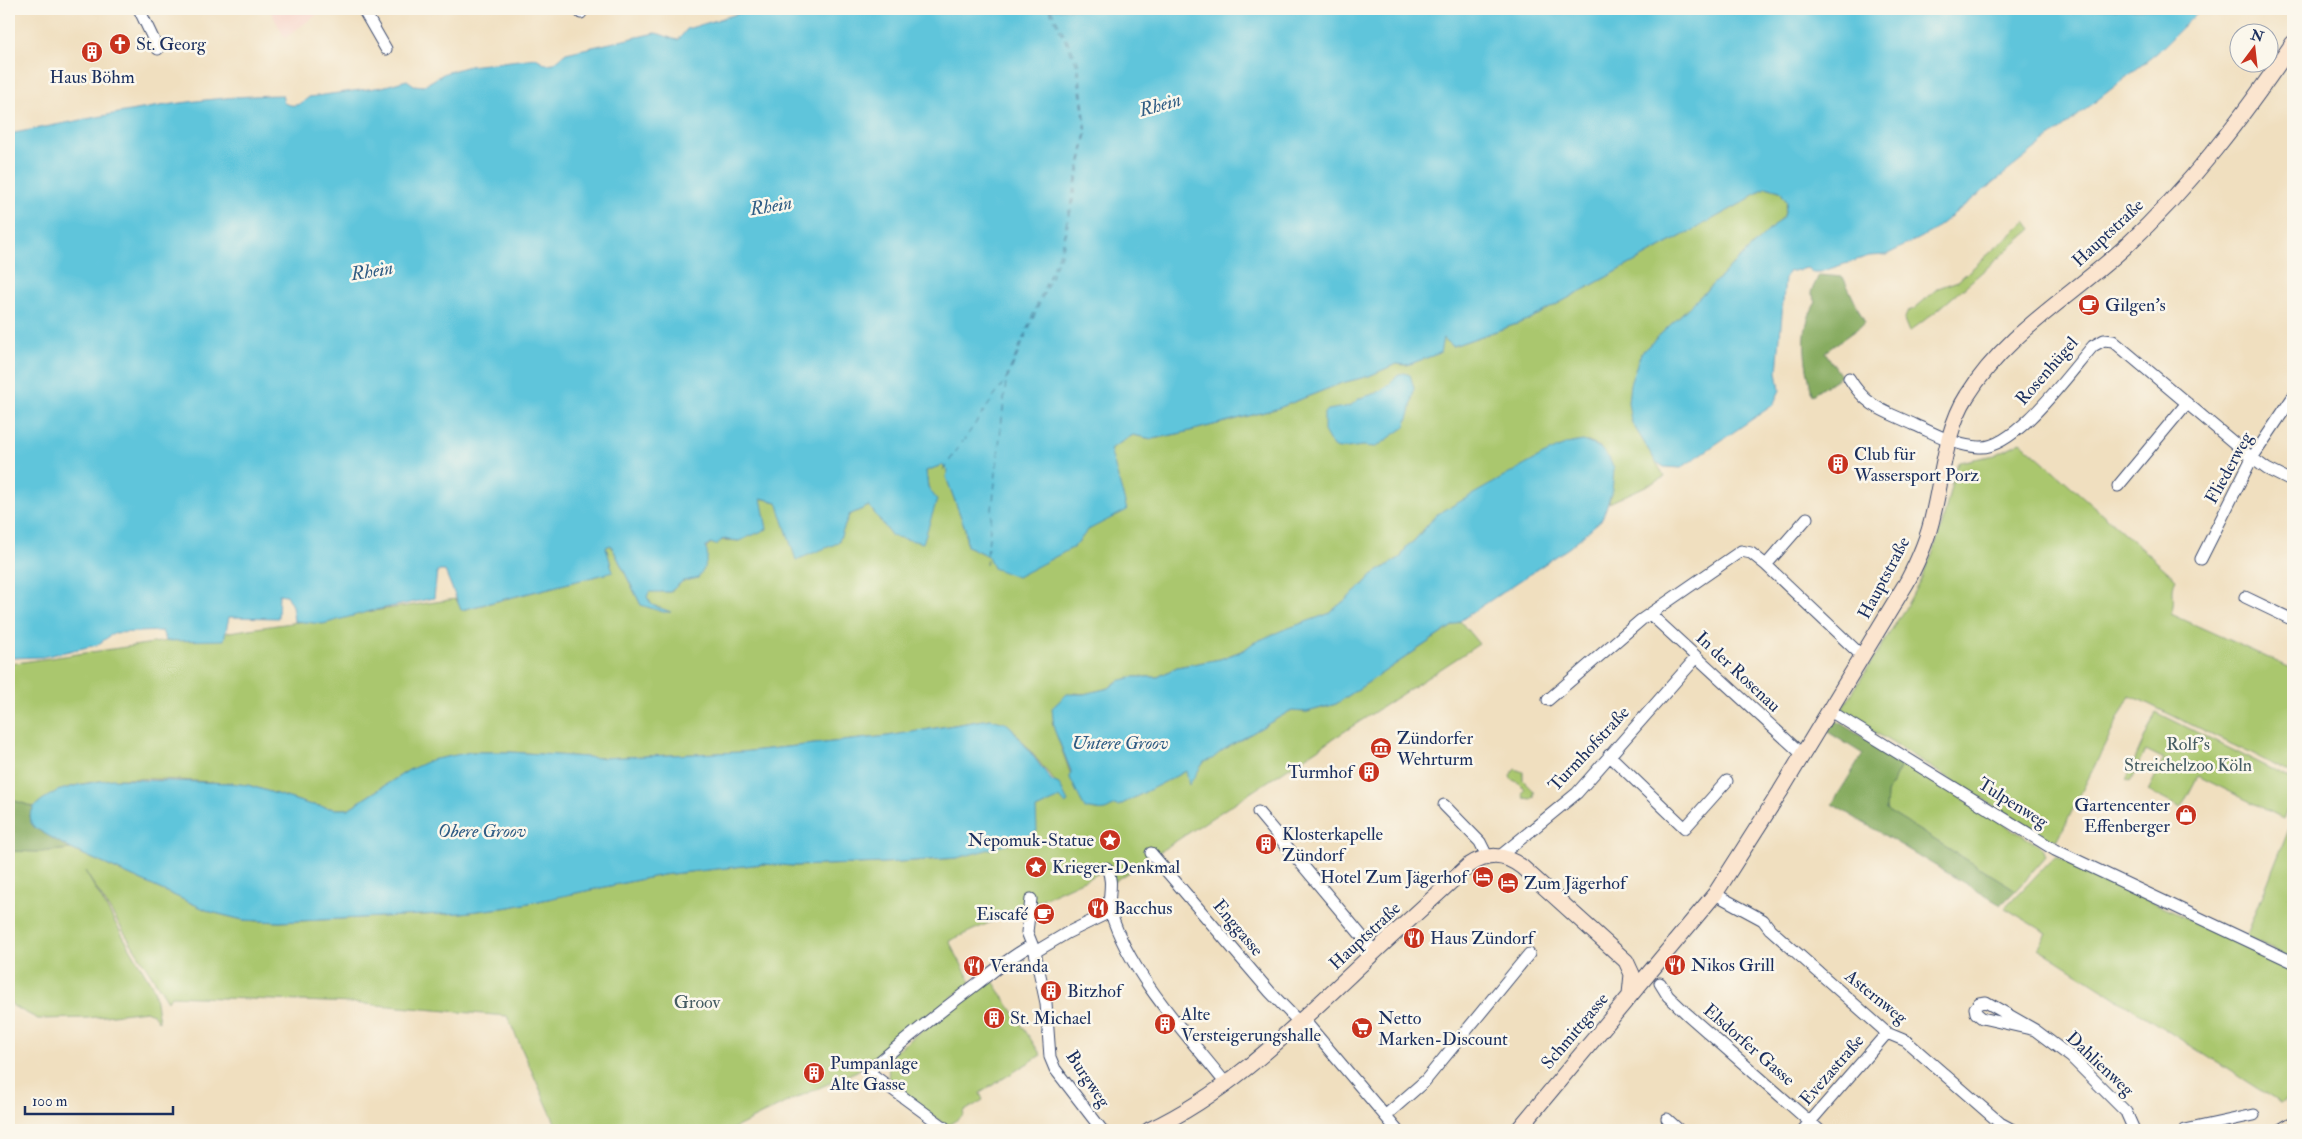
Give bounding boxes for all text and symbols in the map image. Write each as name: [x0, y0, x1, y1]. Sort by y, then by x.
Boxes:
north arrow: [2230, 22, 2280, 72]
text: N: [2248, 26, 2266, 46]
church icon: St. Georg: [108, 32, 132, 56]
place label: St. Georg: [136, 33, 207, 56]
building icon: Haus Böhm: [80, 40, 104, 64]
place label: Haus Böhm: [49, 66, 135, 89]
water label: Rhein: [1135, 88, 1184, 123]
water label: Rhein: [747, 191, 794, 221]
street label: Hauptstraße: [2067, 194, 2149, 272]
water label: Rhein: [348, 256, 395, 286]
cafe icon: Gilgen's: [2077, 293, 2101, 317]
place label: Gilgen's: [2105, 294, 2166, 317]
street label: Rosenhügel: [2011, 331, 2083, 410]
street label: Fliederweg: [2200, 427, 2259, 508]
place label: Club für Wassersport Porz: [1853, 443, 1979, 487]
building icon: Club für Wassersport Porz: [1826, 452, 1850, 476]
street label: Hauptstraße: [1853, 533, 1915, 623]
street label: In der Rosenau: [1691, 627, 1785, 717]
street label: Turmhofstraße: [1543, 701, 1635, 797]
place label: Zündorfer Wehrturm: [1396, 727, 1474, 771]
water label: Untere Groov: [1071, 731, 1169, 755]
park label: Rolf's Streichelzoo Köln: [2124, 733, 2252, 777]
museum icon: Zündorfer Wehrturm: [1369, 736, 1393, 760]
building icon: Turmhof: [1357, 760, 1381, 784]
place label: Turmhof: [1288, 761, 1356, 784]
street label: Tulpenweg: [1974, 772, 2053, 834]
place label: Gartencenter Effenberger: [2074, 794, 2170, 838]
shop icon: Gartencenter Effenberger: [2174, 803, 2198, 827]
water label: Obere Groov: [438, 819, 526, 843]
place label: Klosterkapelle Zündorf: [1282, 823, 1384, 867]
place icon: Nepomuk-Statue: [1098, 828, 1122, 852]
place label: Nepomuk-Statue: [968, 829, 1094, 852]
building icon: Klosterkapelle Zündorf: [1254, 832, 1278, 856]
place icon: Krieger-Denkmal: [1024, 855, 1048, 879]
place label: Krieger-Denkmal: [1052, 856, 1181, 879]
hotel icon: Hotel Zum Jägerhof: [1471, 865, 1495, 889]
place label: Hotel Zum Jägerhof: [1320, 866, 1470, 889]
hotel icon: Zum Jägerhof: [1496, 871, 1520, 895]
place label: Zum Jägerhof: [1524, 872, 1629, 895]
street label: Enggasse: [1208, 895, 1269, 962]
restaurant icon: Bacchus: [1086, 896, 1110, 920]
place label: Bacchus: [1114, 897, 1172, 920]
street label: Hauptstraße: [1324, 897, 1406, 975]
cafe icon: Eiscafé: [1032, 902, 1056, 926]
place label: Eiscafé: [976, 903, 1028, 926]
restaurant icon: Haus Zündorf: [1402, 926, 1426, 950]
place label: Haus Zündorf: [1430, 927, 1537, 950]
restaurant icon: Nikos Grill: [1663, 953, 1687, 977]
restaurant icon: Veranda: [962, 954, 986, 978]
place label: Nikos Grill: [1691, 954, 1775, 977]
place label: Veranda: [990, 955, 1049, 978]
street label: Asternweg: [1839, 964, 1913, 1030]
building icon: Bitzhof: [1039, 979, 1063, 1003]
place label: Bitzhof: [1067, 980, 1125, 1003]
street label: Schmittgasse: [1536, 988, 1614, 1074]
park label: Groov: [674, 991, 721, 1014]
street label: Elsdorfer Gasse: [1698, 999, 1800, 1091]
place label: Alte Versteigerungshalle: [1180, 1003, 1321, 1047]
building icon: St. Michael: [982, 1006, 1006, 1030]
place label: St. Michael: [1010, 1007, 1092, 1030]
place label: Netto Marken-Discount: [1378, 1007, 1508, 1051]
building icon: Alte Versteigerungshalle: [1153, 1012, 1177, 1036]
supermarket icon: Netto Marken-Discount: [1350, 1016, 1374, 1040]
street label: Dahlienweg: [2061, 1027, 2140, 1102]
street label: Evezastraße: [1795, 1029, 1870, 1110]
street label: Burgweg: [1061, 1046, 1116, 1113]
place label: Pumpanlage Alte Gasse: [829, 1052, 918, 1096]
building icon: Pumpanlage Alte Gasse: [802, 1061, 826, 1085]
scale bar: [25, 1084, 172, 1116]
text: 100 m: [32, 1092, 68, 1111]

